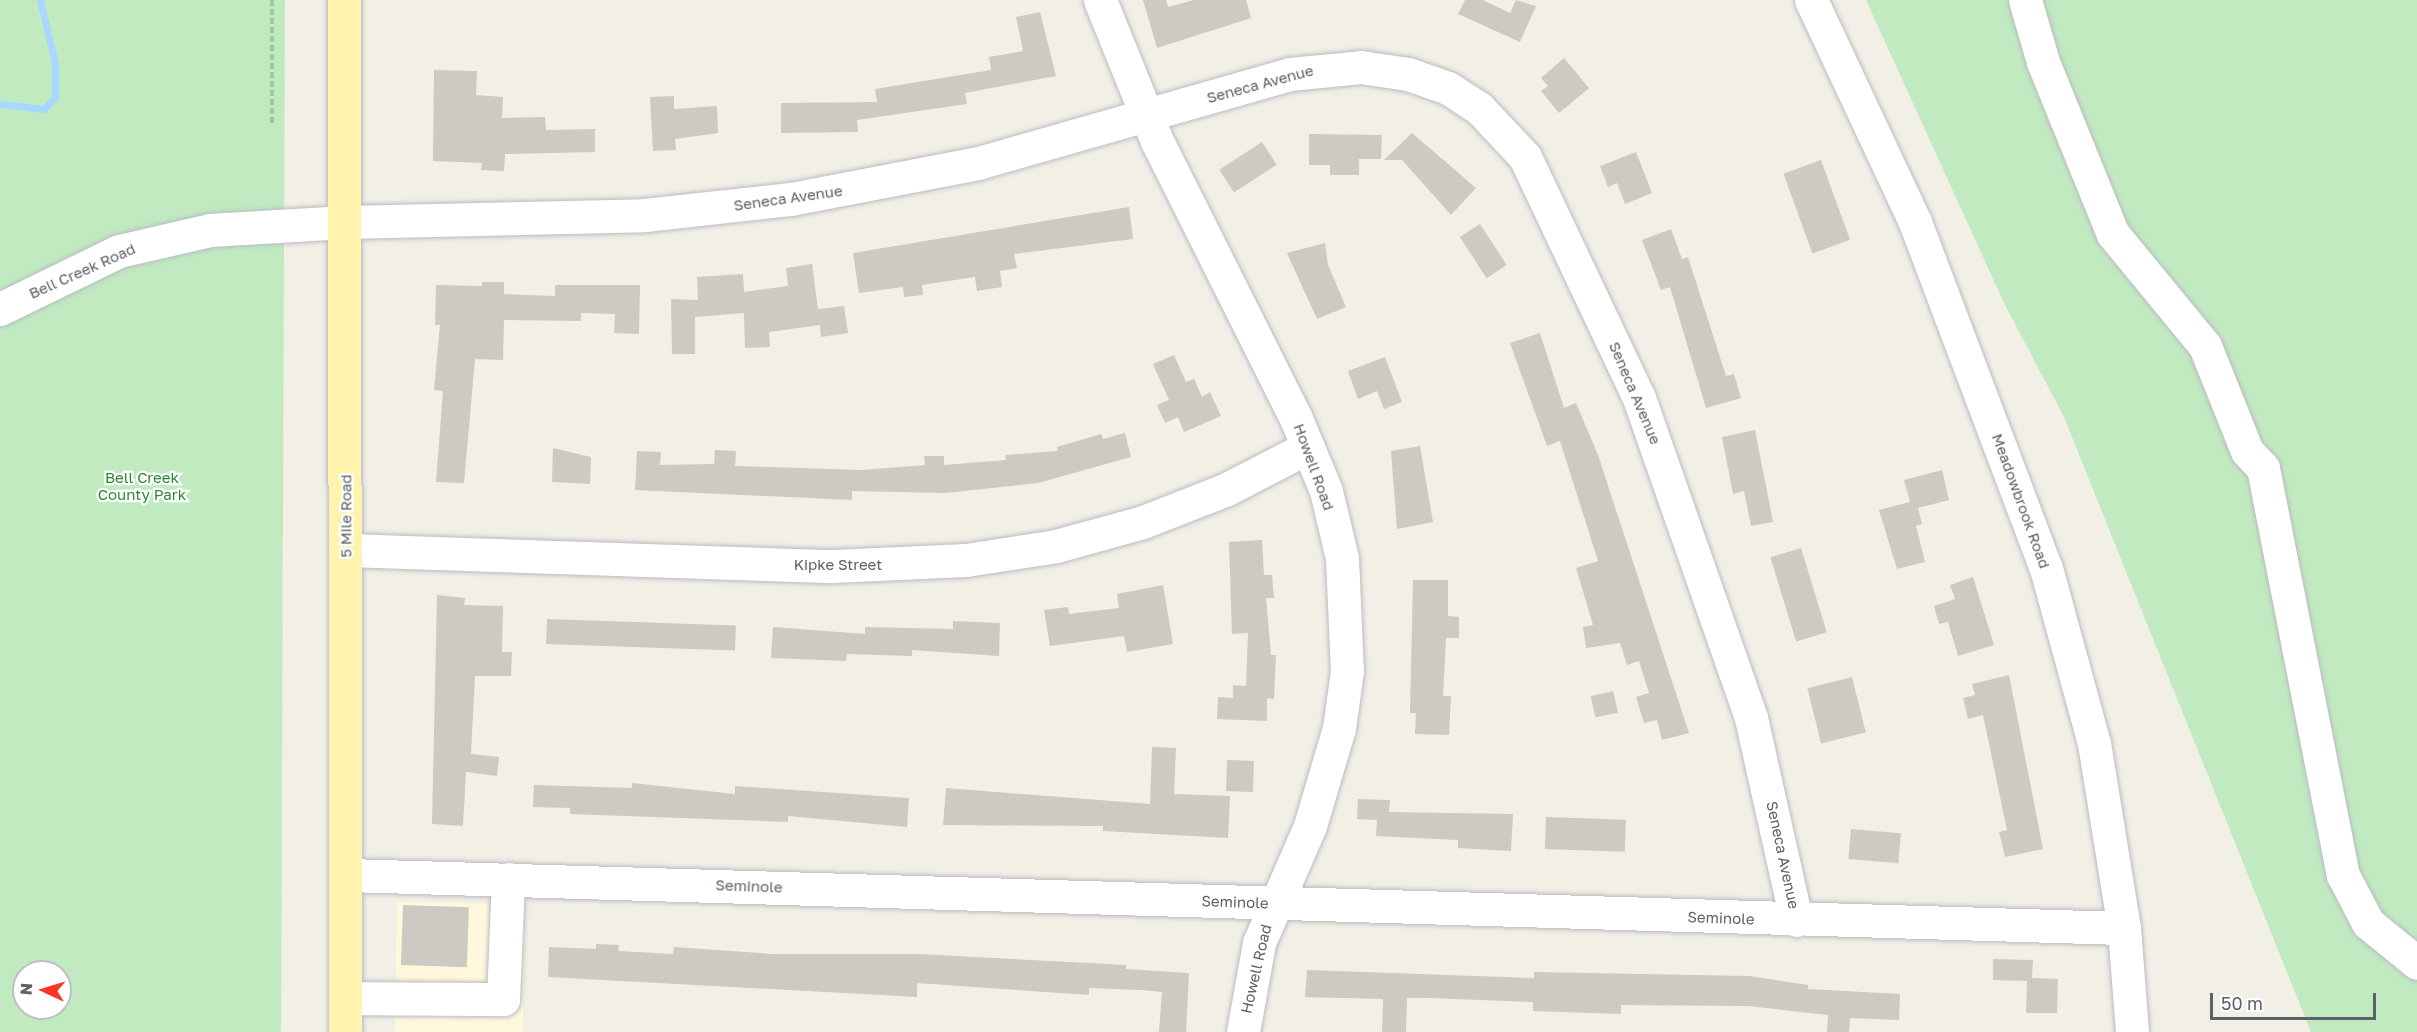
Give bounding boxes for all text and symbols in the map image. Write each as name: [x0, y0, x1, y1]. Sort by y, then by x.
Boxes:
street label: Seneca Avenue: [1205, 61, 1315, 107]
street label: Seneca Avenue: [732, 181, 844, 215]
street label: Bell Creek Road: [26, 240, 138, 302]
street label: Seneca Avenue: [1605, 339, 1665, 447]
street label: Howell Road: [1290, 421, 1338, 513]
street label: Meadowbrook Road: [1988, 431, 2054, 571]
park label: Bell Creek County Park: [98, 468, 186, 503]
street label: 5 Mile Road: [337, 474, 355, 558]
street label: Kipke Street: [794, 556, 882, 574]
street label: Seneca Avenue: [1763, 800, 1803, 910]
street label: Seminole: [715, 876, 783, 896]
street label: Seminole: [1201, 892, 1269, 912]
street label: Seminole: [1687, 908, 1755, 928]
street label: Howell Road: [1237, 923, 1275, 1015]
north arrow: [12, 960, 72, 1020]
scale bar: [2213, 981, 2380, 1019]
text: N: [16, 982, 36, 996]
text: 50 m: [2221, 992, 2263, 1014]

